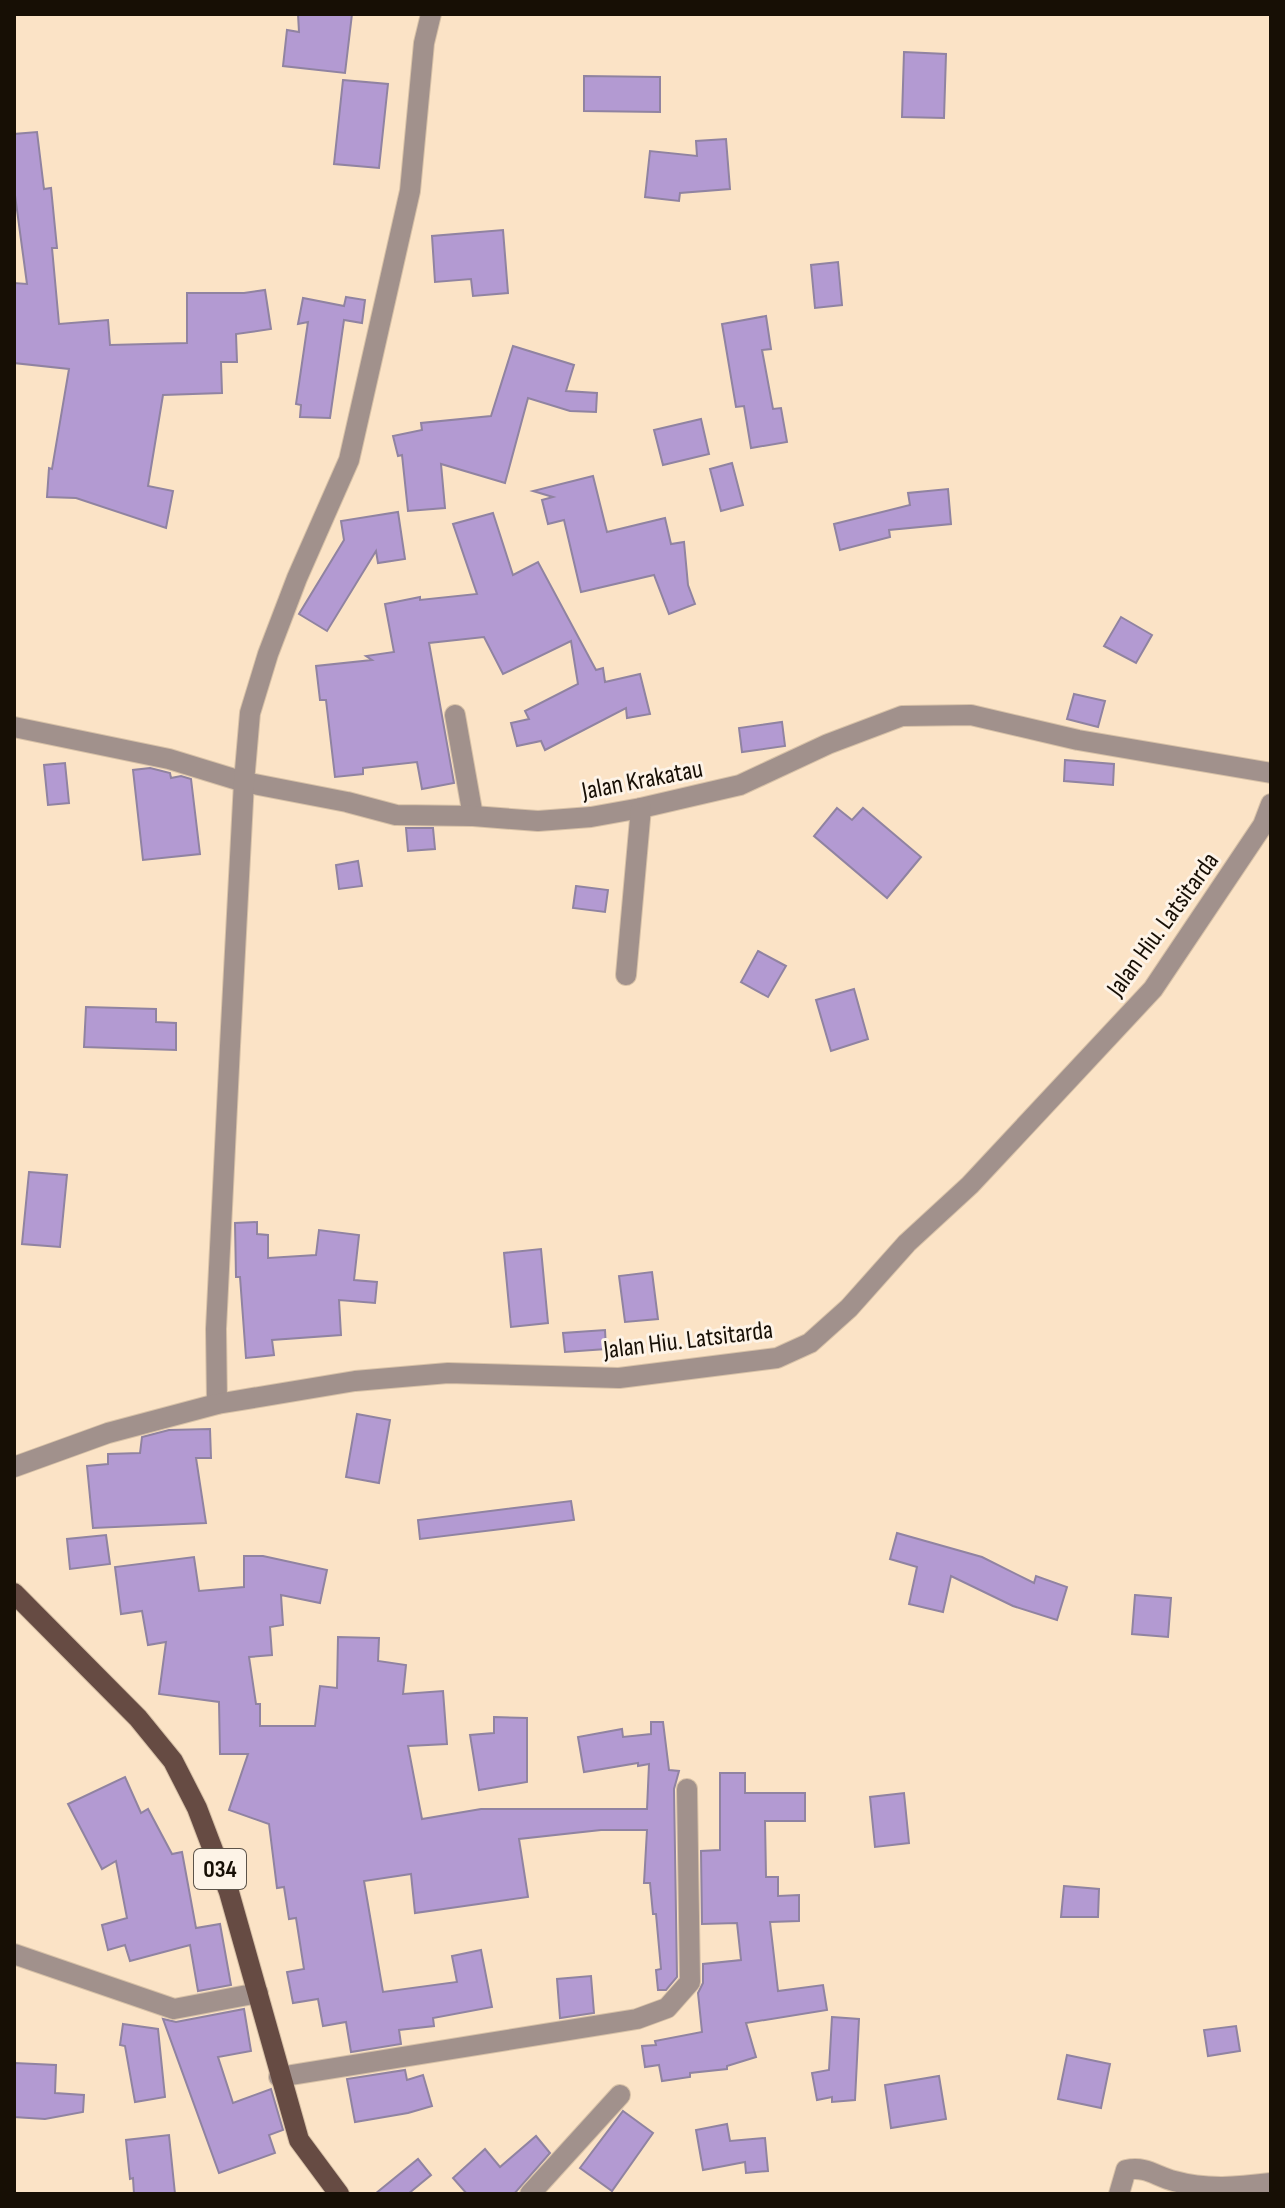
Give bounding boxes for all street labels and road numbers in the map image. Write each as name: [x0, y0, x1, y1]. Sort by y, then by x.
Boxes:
street label: Jalan Krakatau: [578, 754, 705, 808]
street label: Jalan Hiu. Latsitarda: [1100, 847, 1226, 1004]
street label: Jalan Hiu. Latsitarda: [601, 1315, 775, 1366]
road number: 034: [194, 1849, 246, 1889]

